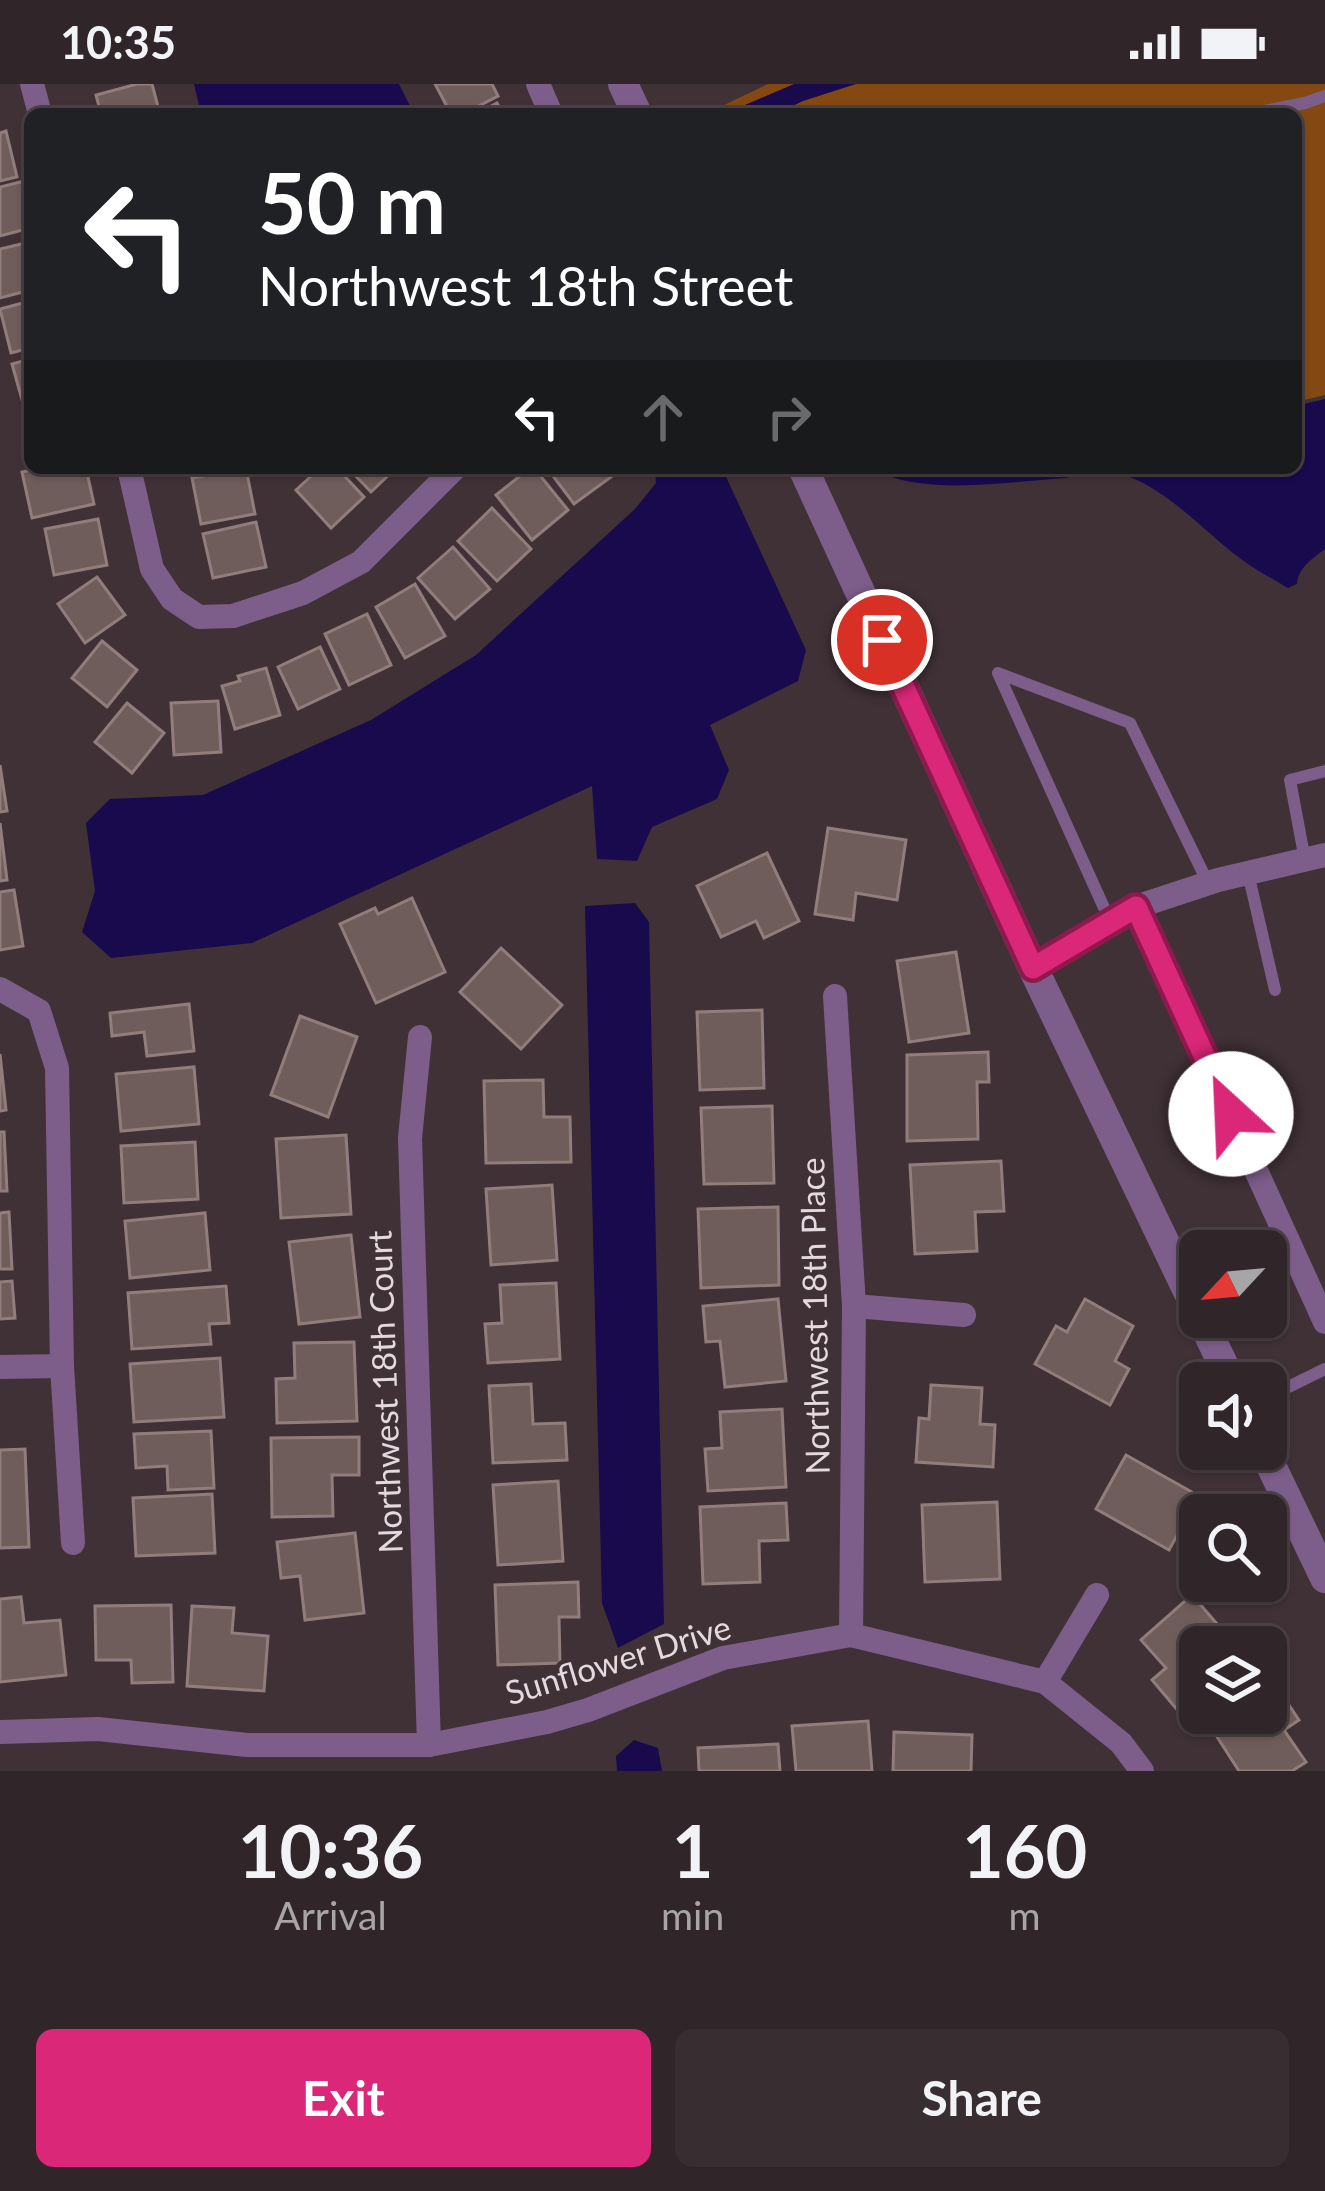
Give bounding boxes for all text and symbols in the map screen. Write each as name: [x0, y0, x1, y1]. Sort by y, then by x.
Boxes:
text: 10:35: [60, 15, 176, 69]
text: 50 m: [258, 151, 446, 252]
icon: left: [60, 156, 216, 312]
text: Northwest 18th Street: [258, 253, 793, 318]
icon: left: [504, 384, 570, 450]
icon: ahead: [630, 384, 696, 450]
icon: right: [756, 384, 822, 450]
pin: [831, 589, 933, 691]
icon: arrive: [849, 607, 915, 673]
position arrow: [1168, 1051, 1294, 1177]
street label: Northwest 18th Place: [791, 1157, 837, 1475]
street label: Northwest 18th Court: [358, 1230, 410, 1554]
north arrow: [1179, 1230, 1287, 1338]
map controls: [1179, 1230, 1287, 1734]
button: sound: [1179, 1362, 1287, 1470]
button: search: [1179, 1494, 1287, 1602]
street label: Sunflower Drive: [500, 1606, 735, 1712]
button: layers: [1179, 1626, 1287, 1734]
text: 10:36: [238, 1807, 423, 1893]
text: 1: [672, 1807, 714, 1893]
text: 160: [962, 1807, 1087, 1893]
text: Arrival: [274, 1892, 387, 1938]
text: min: [661, 1892, 724, 1938]
text: m: [1009, 1892, 1041, 1938]
button: Exit: [36, 2029, 651, 2167]
button: Share: [675, 2029, 1289, 2167]

